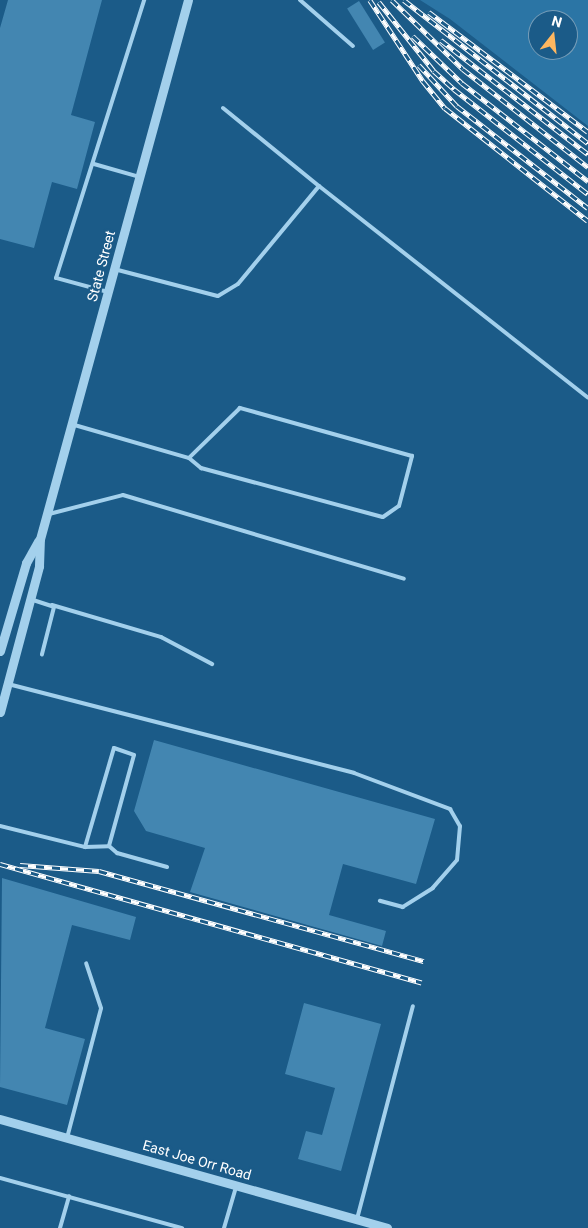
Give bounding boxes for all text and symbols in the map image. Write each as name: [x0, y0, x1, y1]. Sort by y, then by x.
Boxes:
north arrow: [528, 10, 578, 60]
text: N: [550, 12, 564, 31]
street label: State Street: [83, 229, 119, 303]
street label: East Joe Orr Road: [141, 1136, 253, 1184]

